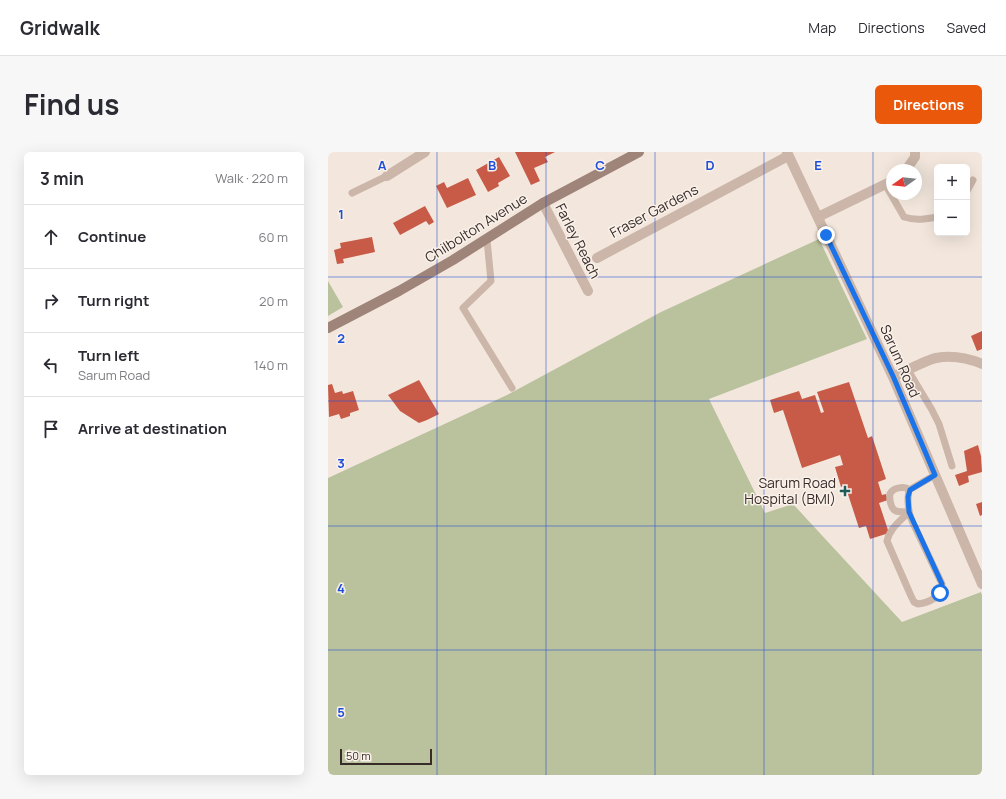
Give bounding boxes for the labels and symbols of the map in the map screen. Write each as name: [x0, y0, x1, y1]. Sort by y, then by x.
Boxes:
text: A: [378, 156, 387, 174]
text: B: [488, 156, 496, 174]
text: C: [595, 156, 605, 174]
text: D: [705, 156, 715, 174]
text: E: [814, 156, 822, 174]
north arrow: [886, 164, 922, 200]
street label: Fraser Gardens: [606, 179, 701, 242]
street label: Chilbolton Avenue: [421, 188, 531, 267]
street label: Farley Reach: [551, 200, 605, 282]
text: 1: [338, 205, 344, 223]
route end: [817, 226, 835, 244]
street label: Sarum Road: [876, 321, 925, 400]
text: 2: [337, 329, 345, 347]
text: 3: [337, 454, 345, 472]
place label: Sarum Road Hospital (BMI): [744, 473, 836, 508]
marker: Sarum Road Hospital (BMI): [839, 485, 851, 497]
text: 4: [337, 579, 345, 597]
route start: [931, 584, 949, 602]
text: 5: [337, 703, 345, 721]
scale bar: [340, 747, 432, 766]

